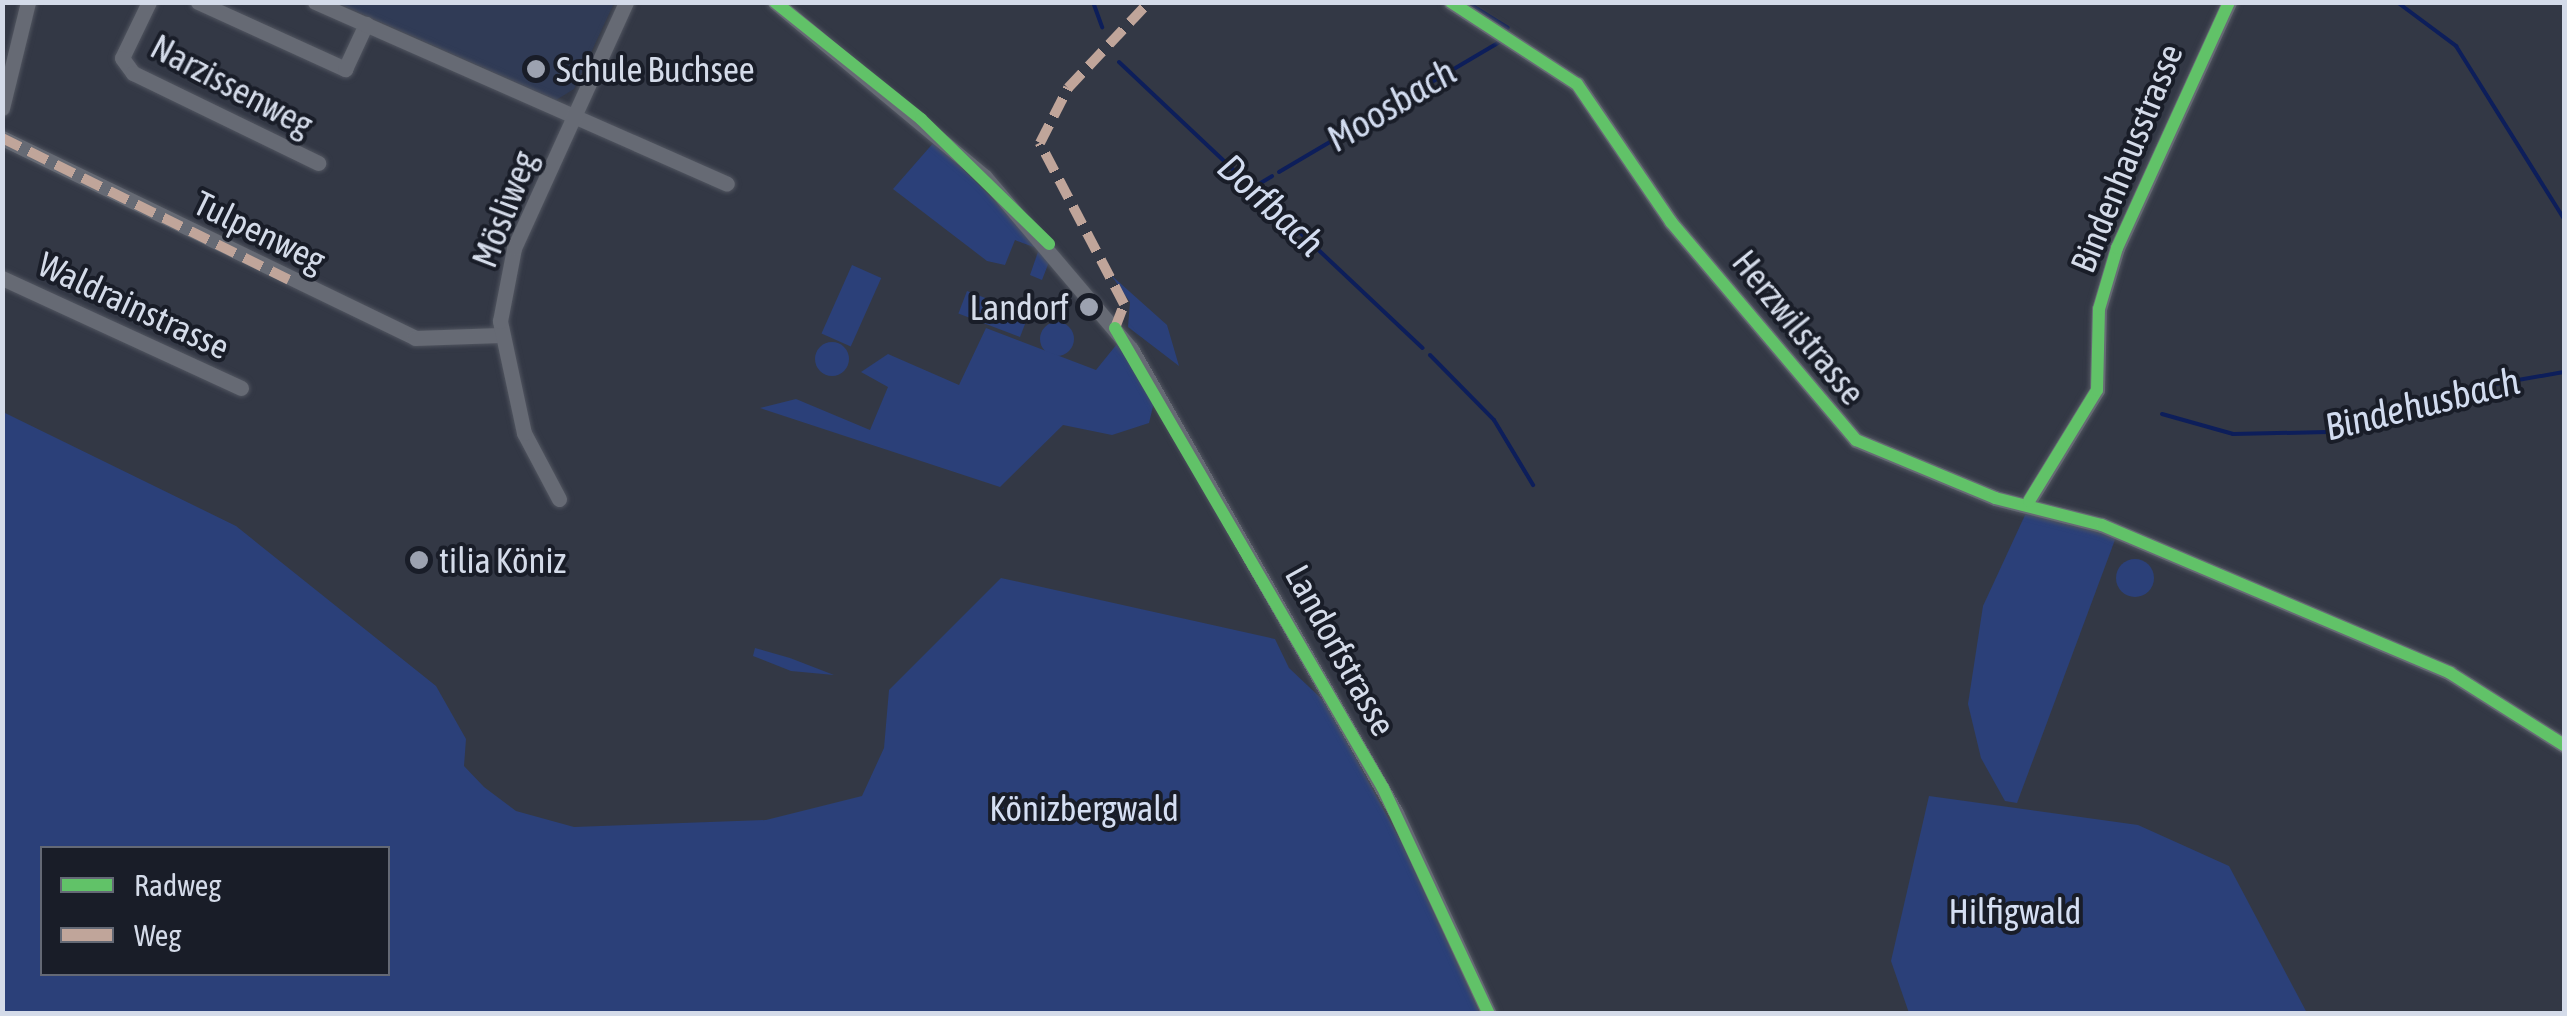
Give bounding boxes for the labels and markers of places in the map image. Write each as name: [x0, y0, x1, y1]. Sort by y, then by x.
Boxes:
place label: Schule Buchsee: [556, 48, 755, 90]
marker: Schule Buchsee: [525, 58, 547, 80]
place label: Landorf: [970, 286, 1069, 328]
marker: Landorf: [1078, 296, 1100, 318]
place label: tilia Köniz: [439, 539, 566, 581]
marker: tilia Köniz: [408, 549, 430, 571]

